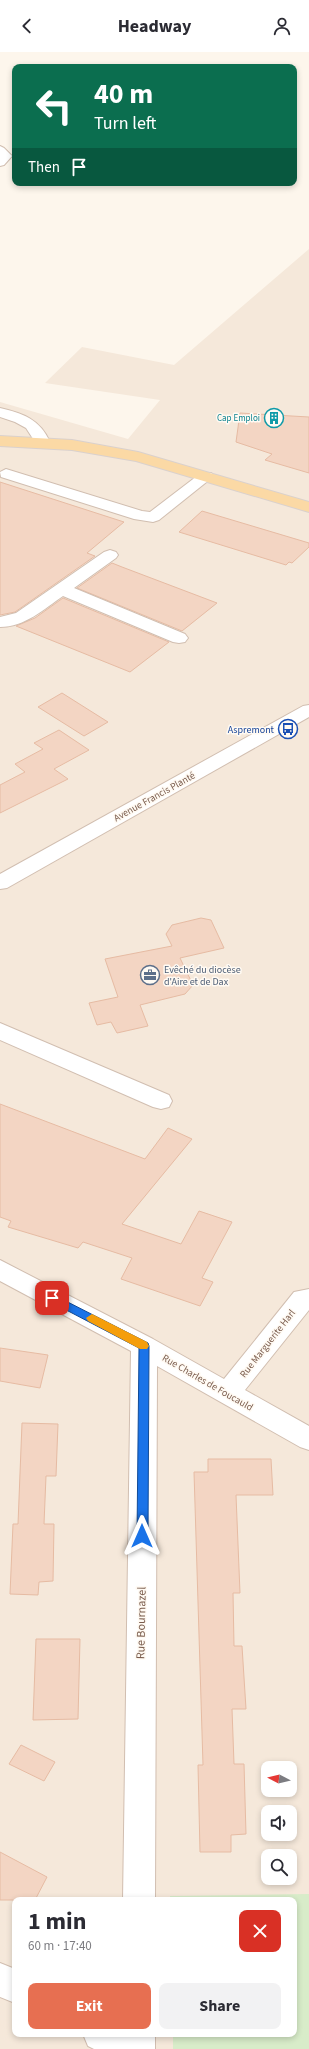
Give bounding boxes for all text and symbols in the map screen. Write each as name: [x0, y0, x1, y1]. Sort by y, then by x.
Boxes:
text: Headway: [118, 14, 191, 39]
icon: back: [16, 15, 38, 37]
icon: person: [271, 15, 293, 37]
text: 40 m: [94, 74, 153, 114]
icon: left: [28, 80, 80, 132]
text: Turn left: [94, 111, 156, 136]
icon: arrive: [68, 156, 90, 178]
text: Then: [28, 157, 60, 178]
building icon: Cap Emploi: [263, 407, 285, 429]
place label: Cap Emploi: [217, 412, 260, 425]
bus stop icon: Aspremont: [277, 718, 299, 740]
place label: Aspremont: [228, 723, 275, 737]
street label: Avenue Francis Planté: [111, 769, 198, 825]
place label: Evêché du diocèse d'Aire et de Dax: [164, 963, 241, 989]
office icon: Evêché du diocèse d'Aire et de Dax: [139, 964, 161, 986]
pin: [35, 1281, 69, 1315]
icon: arrive: [41, 1287, 63, 1309]
street label: Rue Marguerite Harl: [237, 1306, 299, 1381]
street label: Rue Charles de Foucauld: [160, 1351, 255, 1415]
position arrow: [121, 1515, 163, 1557]
street label: Rue Bournazel: [132, 1587, 151, 1659]
north arrow: [261, 1761, 297, 1797]
map controls: [261, 1761, 297, 1885]
button: sound: [261, 1805, 297, 1841]
button: search: [261, 1849, 297, 1885]
text: 1 min: [28, 1904, 86, 1939]
button: close: [239, 1910, 281, 1952]
text: 60 m · 17:40: [28, 1937, 92, 1955]
button: Exit: [28, 1983, 151, 2029]
button: Share: [159, 1983, 281, 2029]

